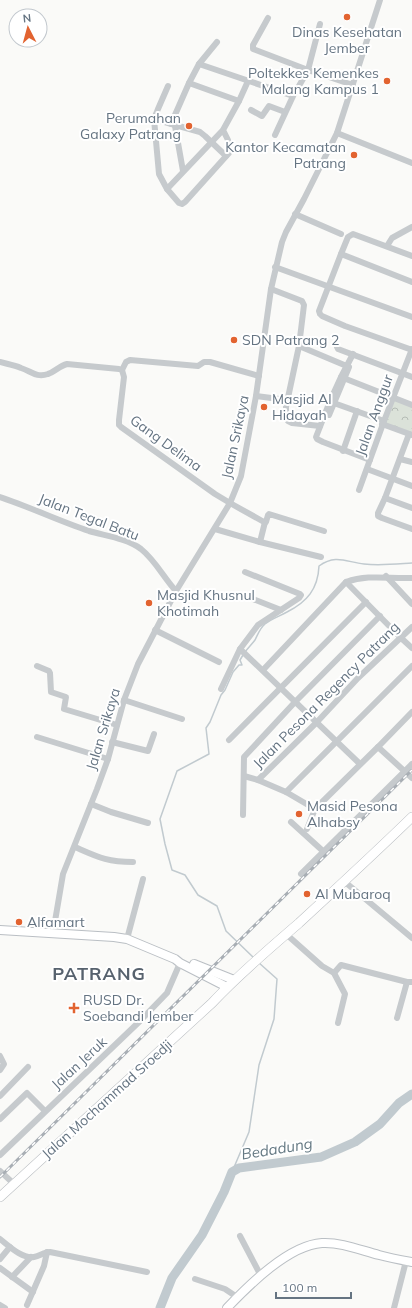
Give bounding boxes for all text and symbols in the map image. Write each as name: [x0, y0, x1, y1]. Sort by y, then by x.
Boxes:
north arrow: [8, 8, 48, 48]
text: N: [22, 11, 32, 25]
marker: Dinas Kesehatan Jember: [342, 12, 352, 22]
place label: Dinas Kesehatan Jember: [292, 23, 402, 57]
place label: Poltekkes Kemenkes Malang Kampus 1: [248, 64, 379, 98]
marker: Poltekkes Kemenkes Malang Kampus 1: [382, 76, 392, 86]
place label: Perumahan Galaxy Patrang: [80, 109, 181, 143]
marker: Perumahan Galaxy Patrang: [184, 121, 194, 131]
place label: Kantor Kecamatan Patrang: [225, 138, 346, 172]
marker: Kantor Kecamatan Patrang: [349, 150, 359, 160]
place label: SDN Patrang 2: [242, 331, 339, 349]
marker: SDN Patrang 2: [229, 335, 239, 345]
street label: Jalan Anggur: [351, 371, 397, 458]
place label: Masjid Al Hidayah: [272, 390, 332, 424]
street label: Jalan Srikaya: [217, 394, 253, 480]
marker: Masjid Al Hidayah: [259, 402, 269, 412]
street label: Gang Delima: [127, 411, 205, 475]
street label: Jalan Tegal Batu: [36, 490, 142, 544]
place label: Masjid Khusnul Khotimah: [157, 586, 255, 620]
marker: Masjid Khusnul Khotimah: [144, 598, 154, 608]
street label: Jalan Pesona Regency Patrang: [249, 618, 403, 772]
street label: Jalan Srikaya: [82, 686, 124, 772]
place label: Masid Pesona Alhabsy: [307, 797, 398, 831]
marker: Masid Pesona Alhabsy: [294, 809, 304, 819]
place label: Al Mubaroq: [315, 885, 391, 903]
marker: Al Mubaroq: [302, 889, 312, 899]
place label: Alfamart: [27, 913, 85, 931]
marker: Alfamart: [14, 917, 24, 927]
district label: PATRANG: [52, 962, 146, 985]
place label: RUSD Dr. Soebandi Jember: [83, 991, 194, 1025]
marker: RUSD Dr. Soebandi Jember: [68, 1002, 80, 1014]
street label: Jalan Jeruk: [48, 1032, 111, 1093]
street label: Jalan Mochammad Sroedji: [38, 1036, 176, 1162]
water label: Bedadung: [240, 1134, 314, 1164]
scale bar: [276, 1274, 351, 1300]
text: 100 m: [282, 1280, 317, 1295]

